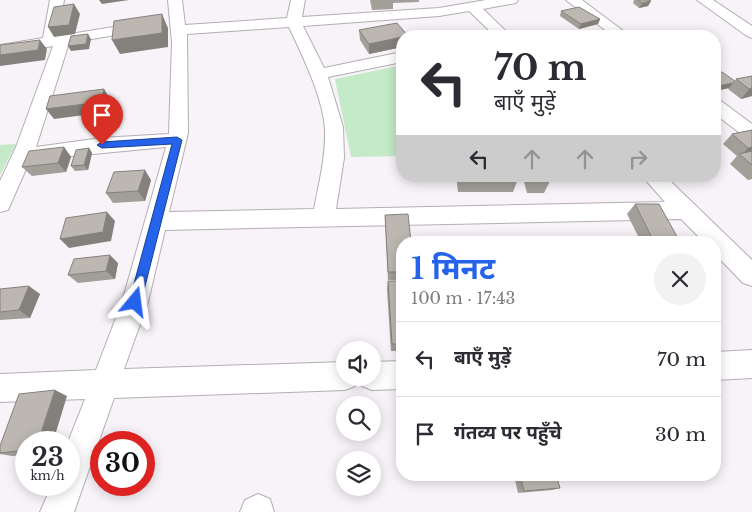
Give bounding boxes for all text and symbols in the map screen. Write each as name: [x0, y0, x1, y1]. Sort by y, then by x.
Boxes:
text: 70 m: [494, 46, 587, 89]
icon: left: [411, 50, 476, 115]
text: बाएँ मुड़ें: [494, 89, 556, 116]
pin: [81, 94, 123, 145]
icon: arrive: [88, 101, 116, 129]
icon: left: [465, 145, 493, 173]
icon: ahead: [518, 145, 546, 173]
icon: ahead: [571, 145, 599, 173]
icon: right: [624, 145, 652, 173]
text: 1 मिनट: [411, 250, 495, 287]
button: close: [654, 253, 706, 305]
position arrow: [108, 275, 160, 327]
text: 100 m · 17:43: [411, 288, 515, 308]
map controls: [336, 341, 381, 496]
button: sound: [336, 341, 381, 386]
icon: left: [411, 345, 439, 373]
text: बाएँ मुड़ें: [454, 346, 511, 369]
text: 70 m: [657, 348, 706, 371]
button: search: [336, 396, 381, 441]
icon: arrive: [411, 420, 439, 448]
text: गंतव्य पर पहुँचे: [454, 421, 562, 444]
text: 30 m: [655, 423, 706, 446]
speed limit sign: 30: [90, 431, 155, 496]
text: 23: [31, 442, 64, 473]
button: layers: [336, 451, 381, 496]
text: km/h: [30, 468, 65, 483]

